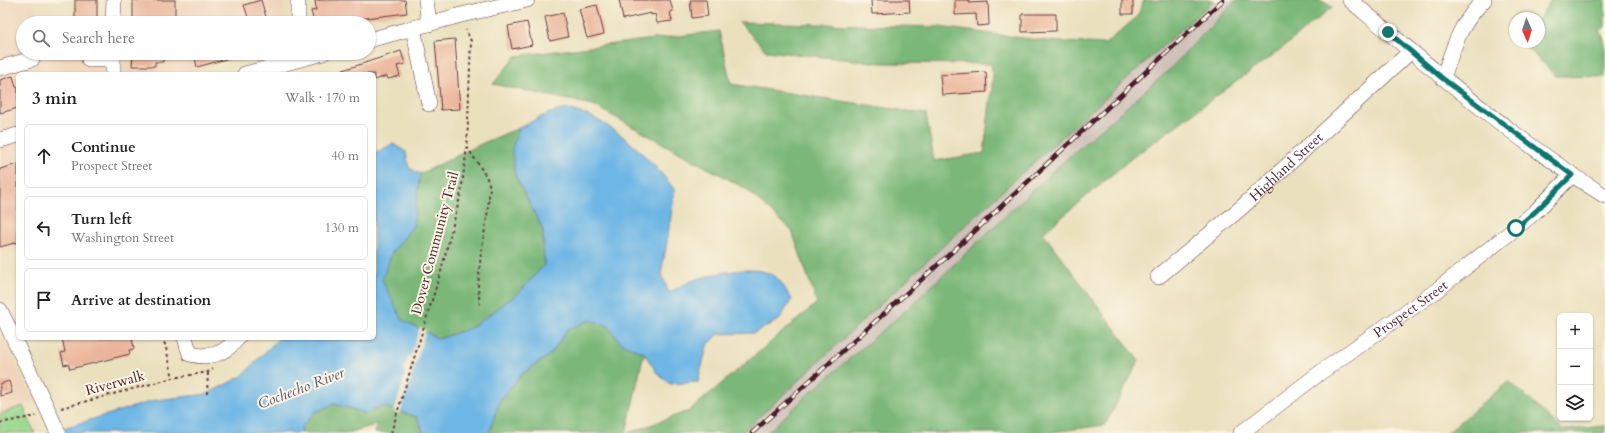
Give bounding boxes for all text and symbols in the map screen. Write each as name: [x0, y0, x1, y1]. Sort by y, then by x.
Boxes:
north arrow: [1509, 12, 1545, 48]
search box: [16, 16, 376, 60]
route end: [1379, 23, 1397, 41]
icon: search: [30, 27, 52, 49]
text: Search here: [62, 28, 135, 48]
text: 3 min: [32, 87, 77, 110]
text: Walk · 170 m: [285, 89, 360, 107]
street label: Highland Street: [1245, 127, 1327, 205]
text: Continue: [71, 137, 136, 157]
icon: ahead: [33, 145, 55, 167]
text: 40 m: [331, 147, 359, 165]
text: Prospect Street: [71, 157, 152, 175]
street label: Dover Community Trail: [407, 169, 463, 317]
text: Turn left: [71, 209, 132, 229]
icon: left: [33, 217, 55, 239]
text: 130 m: [325, 219, 359, 237]
route start: [1507, 219, 1525, 237]
text: Washington Street: [71, 229, 174, 247]
street label: Prospect Street: [1369, 275, 1452, 342]
icon: arrive: [33, 289, 55, 311]
text: Arrive at destination: [71, 290, 211, 310]
map controls: [1557, 313, 1593, 421]
button: +: [1557, 313, 1593, 349]
button: −: [1557, 349, 1593, 385]
water label: Cochecho River: [255, 362, 348, 414]
street label: Riverwalk: [83, 366, 147, 400]
button: layers: [1557, 385, 1593, 421]

